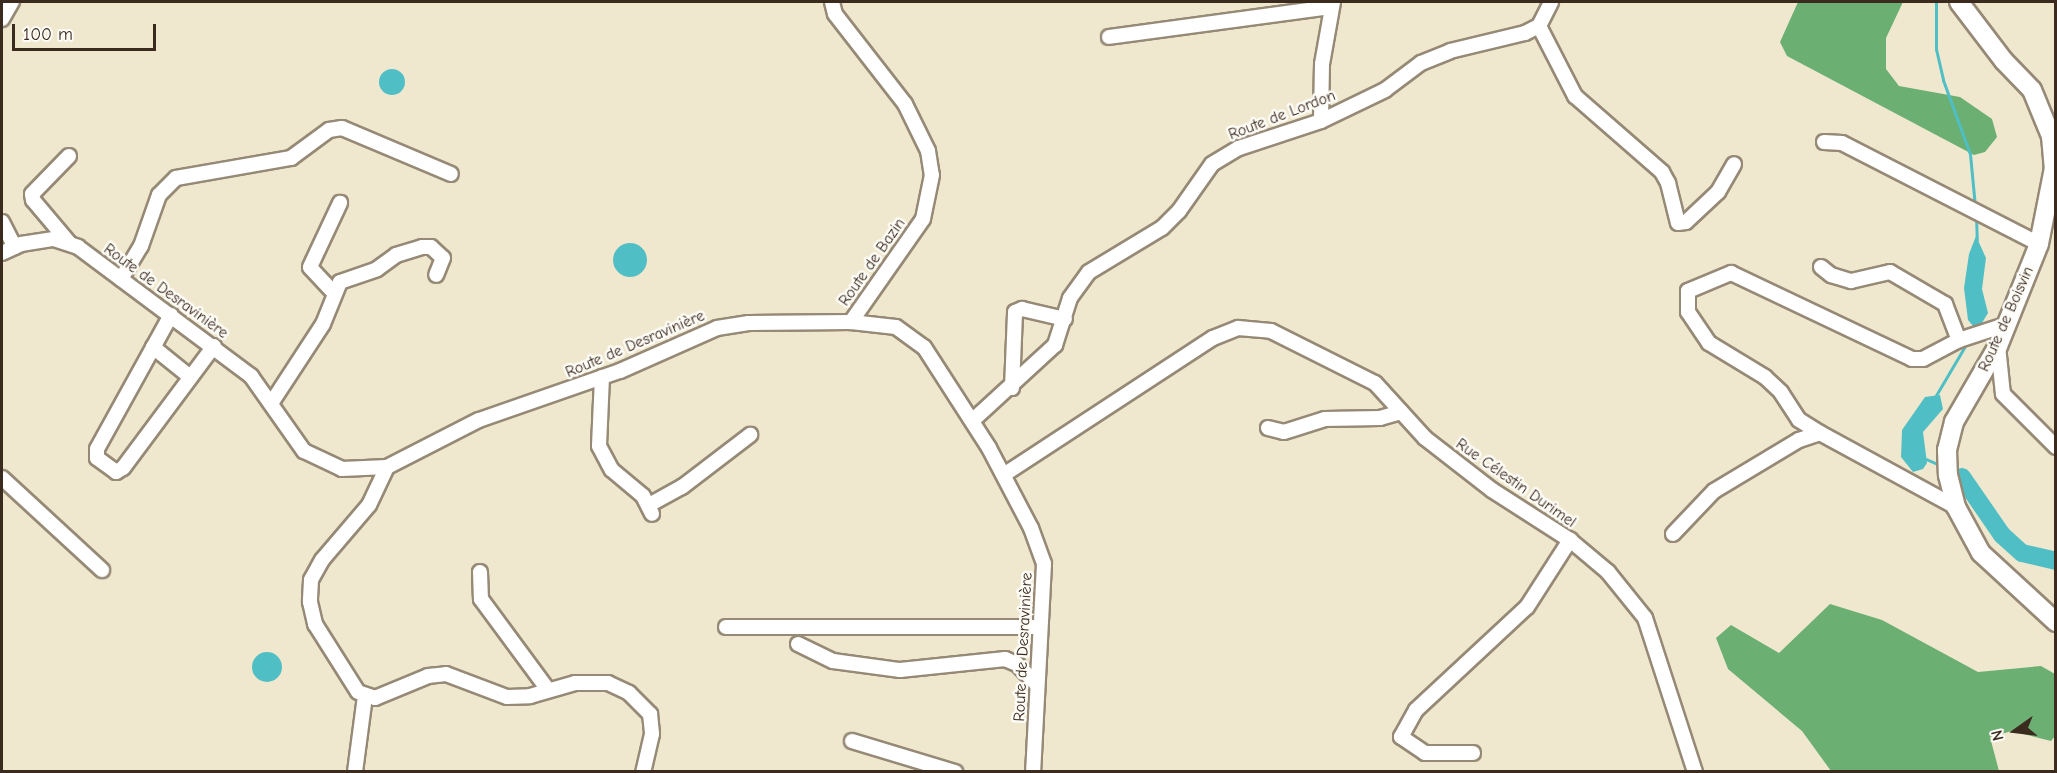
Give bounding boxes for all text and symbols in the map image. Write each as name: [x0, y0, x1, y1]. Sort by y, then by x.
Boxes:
scale bar: [15, 12, 159, 50]
text: 100 m: [23, 24, 73, 45]
street label: Route de Lordon: [1226, 86, 1338, 144]
street label: Route de Bazin: [835, 214, 909, 310]
street label: Route de Desravinière: [100, 239, 232, 343]
street label: Route de Boisvin: [1974, 263, 2038, 375]
street label: Route de Desravinière: [563, 306, 707, 382]
street label: Rue Célestin Durimel: [1452, 434, 1580, 532]
street label: Route de Desravinière: [1010, 572, 1036, 722]
north arrow: [1985, 701, 2045, 761]
text: N: [1988, 728, 2008, 743]

